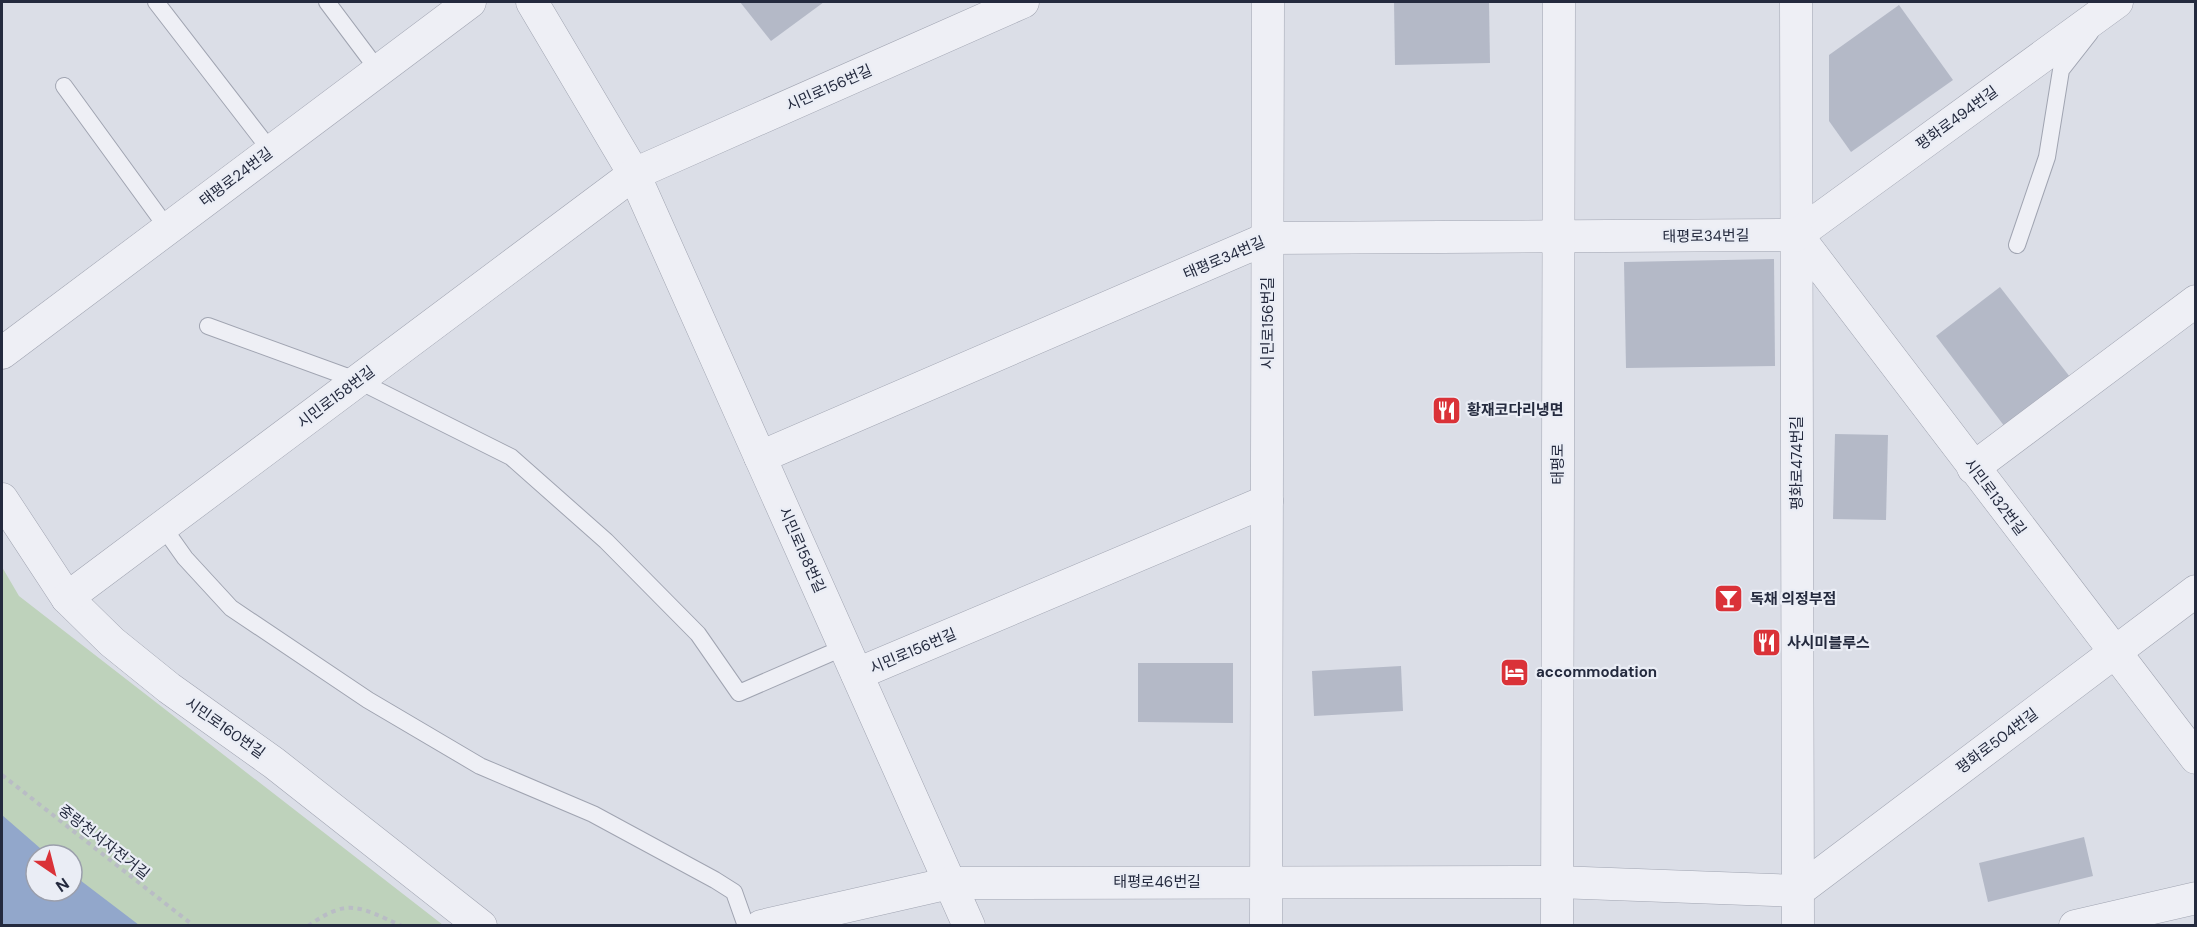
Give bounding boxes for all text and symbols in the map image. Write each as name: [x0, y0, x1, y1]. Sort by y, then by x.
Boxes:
street label: 시민로156번길: [783, 60, 875, 116]
street label: 평화로494번길: [1912, 82, 2002, 154]
street label: 태평로24번길: [195, 143, 277, 211]
street label: 태평로34번길: [1662, 225, 1750, 247]
street label: 태평로34번길: [1180, 232, 1268, 284]
street label: 시민로156번길: [1258, 277, 1278, 369]
street label: 시민로158번길: [293, 361, 379, 433]
restaurant icon: 황재코다리냉면: [1430, 394, 1462, 426]
place label: 황재코다리냉면: [1467, 400, 1564, 420]
street label: 평화로474번길: [1787, 416, 1807, 510]
street label: 태평로: [1548, 443, 1568, 485]
street label: 시민로132번길: [1960, 455, 2030, 539]
street label: 시민로158번길: [774, 504, 830, 596]
bar icon: 독채 의정부점: [1713, 583, 1745, 615]
place label: 독채 의정부점: [1750, 589, 1836, 609]
street label: 시민로156번길: [867, 624, 959, 678]
restaurant icon: 사시미블루스: [1750, 627, 1782, 659]
place label: 사시미블루스: [1787, 633, 1870, 653]
hotel icon: accommodation: [1499, 656, 1531, 688]
place label: accommodation: [1536, 662, 1657, 682]
street label: 시민로160번길: [181, 693, 269, 763]
street label: 평화로504번길: [1952, 704, 2042, 778]
street label: 중랑천서자전거길: [54, 800, 154, 884]
north arrow: [24, 843, 84, 903]
street label: 태평로46번길: [1113, 872, 1201, 892]
text: N: [52, 873, 73, 897]

